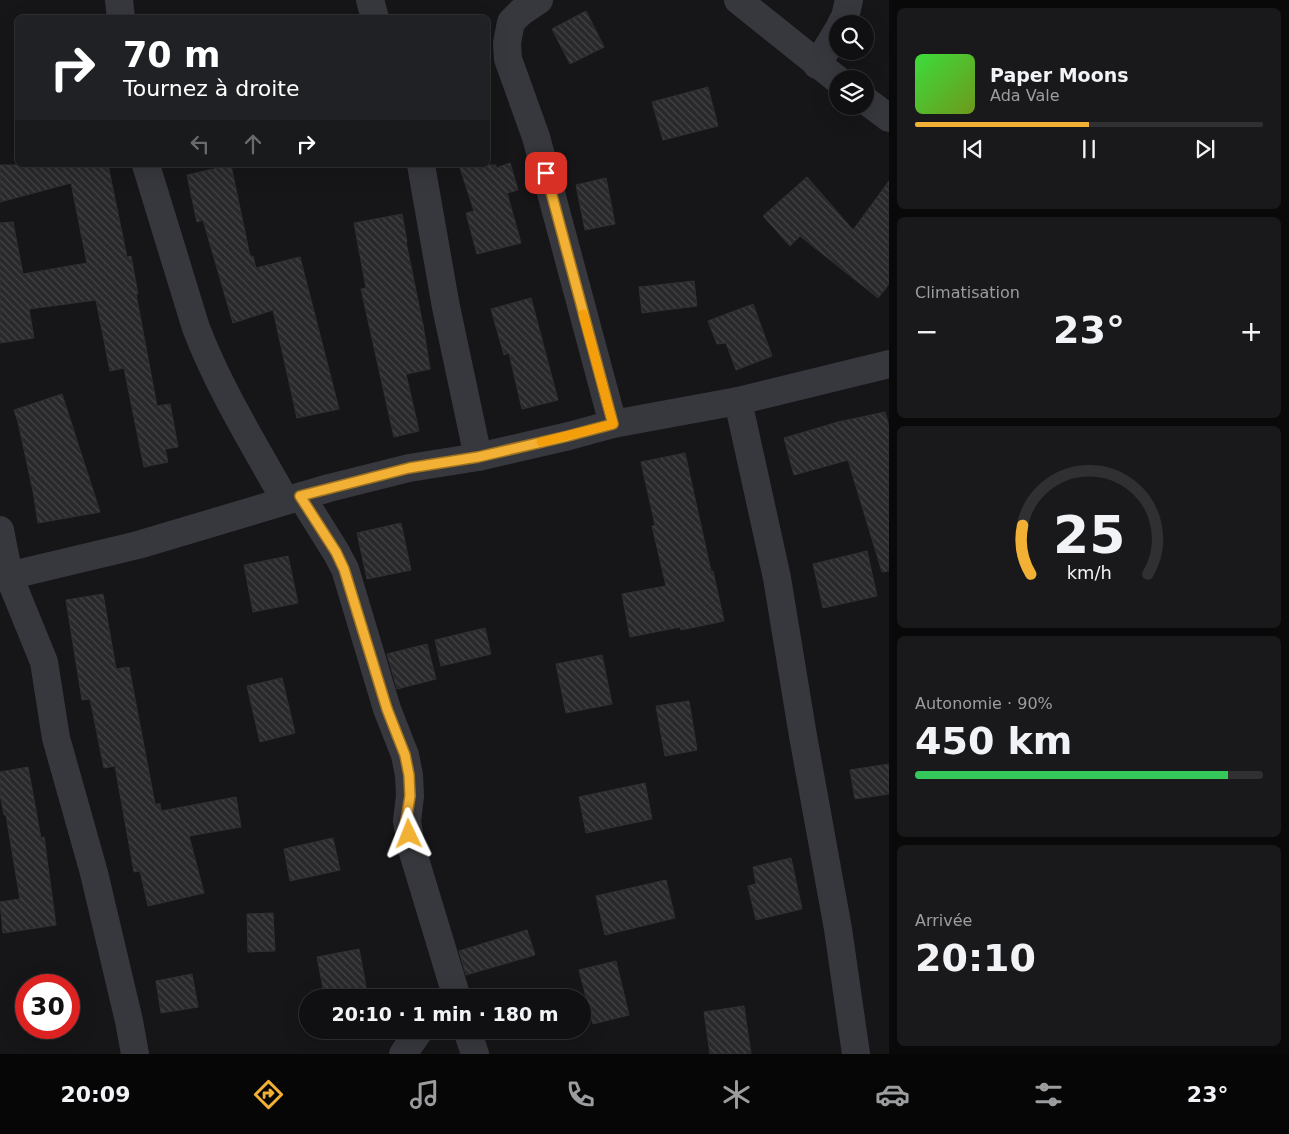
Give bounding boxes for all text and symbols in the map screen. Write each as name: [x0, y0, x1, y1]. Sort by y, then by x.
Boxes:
map controls: [829, 15, 874, 115]
button: search: [829, 15, 874, 60]
icon: right: [40, 35, 105, 100]
text: 70 m: [123, 35, 220, 75]
text: Paper Moons: [990, 64, 1129, 86]
button: layers: [829, 70, 874, 115]
text: Tournez à droite: [123, 76, 300, 101]
text: Ada Vale: [990, 86, 1060, 105]
icon: left: [186, 130, 214, 158]
icon: ahead: [239, 130, 267, 158]
icon: right: [292, 130, 320, 158]
icon: previous: [959, 135, 987, 163]
icon: pause: [1075, 135, 1103, 163]
icon: next: [1191, 135, 1219, 163]
pin: [525, 152, 567, 194]
icon: arrive: [532, 159, 560, 187]
text: Climatisation: [915, 283, 1020, 302]
text: 23°: [1053, 308, 1125, 352]
text: −: [915, 315, 938, 348]
text: +: [1240, 315, 1263, 348]
text: 25: [1053, 505, 1125, 565]
text: km/h: [1066, 562, 1112, 583]
text: Autonomie · 90%: [915, 694, 1053, 713]
text: 450 km: [915, 719, 1072, 763]
position arrow: [382, 807, 434, 859]
text: Arrivée: [915, 911, 972, 930]
text: 20:10: [915, 936, 1036, 980]
speed limit sign: 30: [15, 974, 80, 1039]
text: 20:10 · 1 min · 180 m: [331, 1003, 559, 1025]
icon: directions: [251, 1077, 286, 1112]
icon: music: [407, 1077, 442, 1112]
icon: phone: [563, 1077, 598, 1112]
icon: climate: [719, 1077, 754, 1112]
icon: car: [875, 1077, 910, 1112]
icon: filters: [1031, 1077, 1066, 1112]
text: 20:09: [60, 1082, 130, 1107]
text: 23°: [1187, 1082, 1228, 1107]

